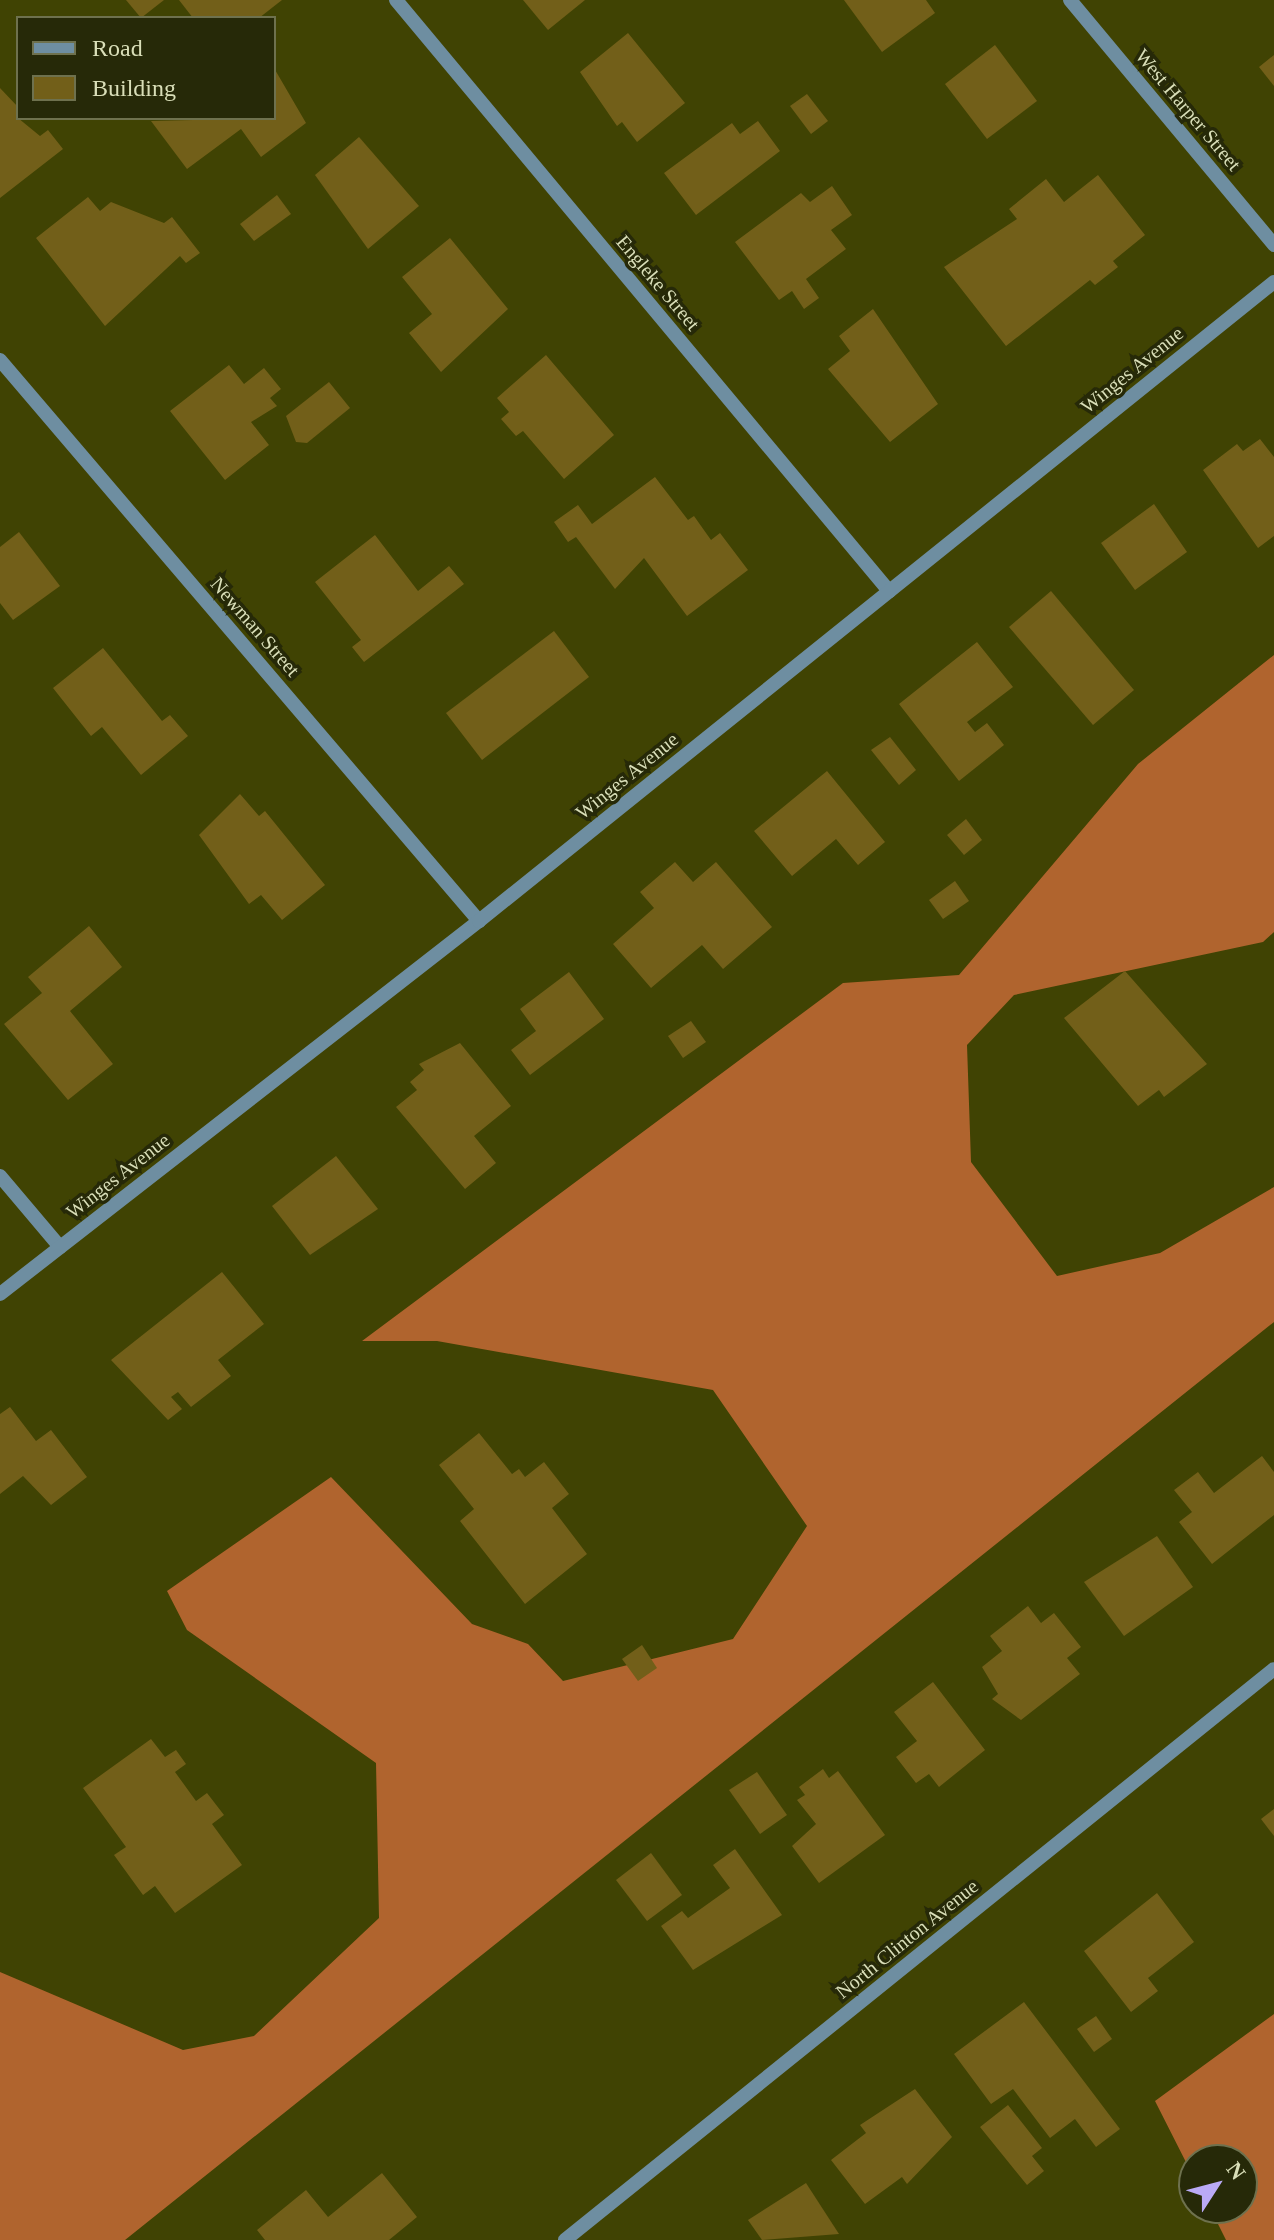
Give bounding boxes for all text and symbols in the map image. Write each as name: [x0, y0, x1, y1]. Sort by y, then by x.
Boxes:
legend: [16, 16, 276, 120]
text: Road: [92, 35, 143, 61]
street label: West Harper Street: [1130, 44, 1246, 176]
text: Building: [92, 75, 176, 101]
street label: Engleke Street: [611, 230, 705, 336]
street label: Winges Avenue: [1075, 321, 1189, 419]
street label: Newman Street: [205, 572, 305, 682]
street label: Winges Avenue: [570, 727, 684, 825]
street label: Winges Avenue: [61, 1128, 175, 1224]
street label: North Clinton Avenue: [831, 1874, 983, 2004]
north arrow: [1178, 2144, 1258, 2224]
text: N: [1221, 2157, 1251, 2185]

